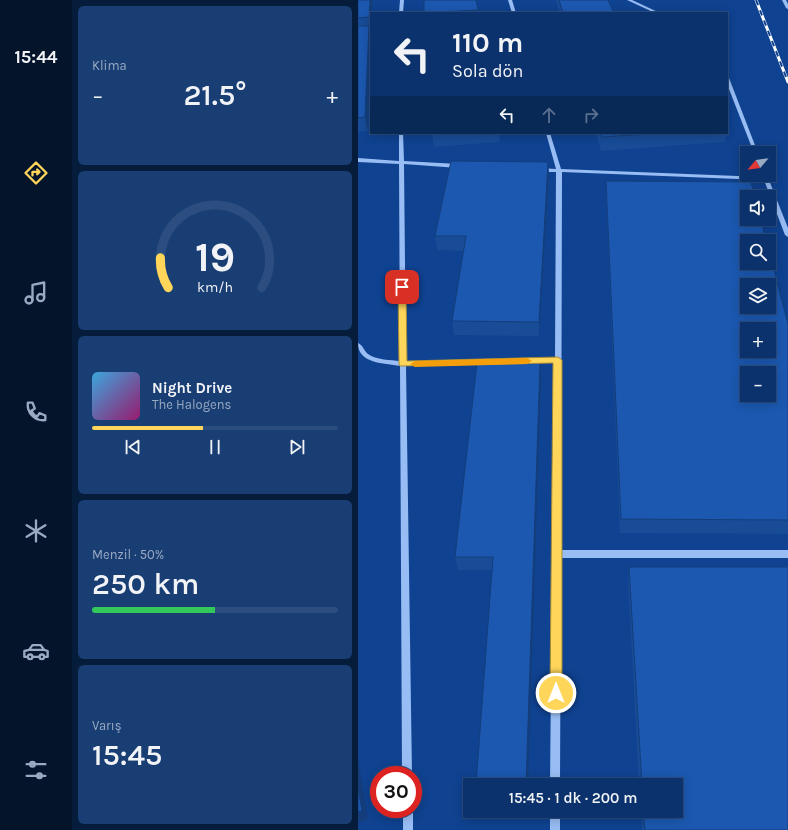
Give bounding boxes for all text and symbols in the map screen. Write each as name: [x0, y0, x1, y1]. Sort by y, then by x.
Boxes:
text: 110 m: [452, 26, 523, 59]
icon: left: [386, 28, 438, 80]
text: 15:44: [14, 46, 58, 68]
text: Klima: [92, 58, 127, 73]
text: Sola dön: [452, 60, 523, 82]
text: 21.5°: [183, 77, 247, 113]
text: −: [92, 83, 104, 109]
text: +: [326, 83, 338, 109]
icon: left: [496, 104, 518, 126]
icon: ahead: [538, 104, 560, 126]
icon: right: [580, 104, 602, 126]
north arrow: [740, 146, 776, 182]
map controls: [740, 146, 776, 402]
icon: directions: [22, 159, 50, 187]
button: sound: [740, 190, 776, 226]
text: 19: [195, 233, 235, 281]
button: search: [740, 234, 776, 270]
pin: [385, 270, 419, 304]
icon: arrive: [391, 276, 413, 298]
button: layers: [740, 278, 776, 314]
icon: music: [22, 279, 50, 307]
text: km/h: [197, 279, 233, 296]
button: +: [740, 322, 776, 358]
button: −: [740, 366, 776, 402]
text: Night Drive: [152, 379, 232, 397]
text: The Halogens: [152, 397, 231, 412]
icon: phone: [22, 398, 50, 426]
icon: previous: [122, 436, 144, 458]
icon: pause: [204, 436, 226, 458]
icon: next: [286, 436, 308, 458]
icon: climate: [22, 517, 50, 545]
text: Menzil · 50%: [92, 547, 164, 562]
text: 250 km: [92, 566, 199, 602]
icon: car: [22, 637, 50, 665]
position arrow: [535, 672, 577, 714]
text: Varış: [92, 718, 121, 733]
text: 15:45: [92, 737, 162, 773]
icon: filters: [22, 756, 50, 784]
speed limit sign: 30: [370, 766, 422, 818]
text: 15:45 · 1 dk · 200 m: [509, 789, 637, 807]

